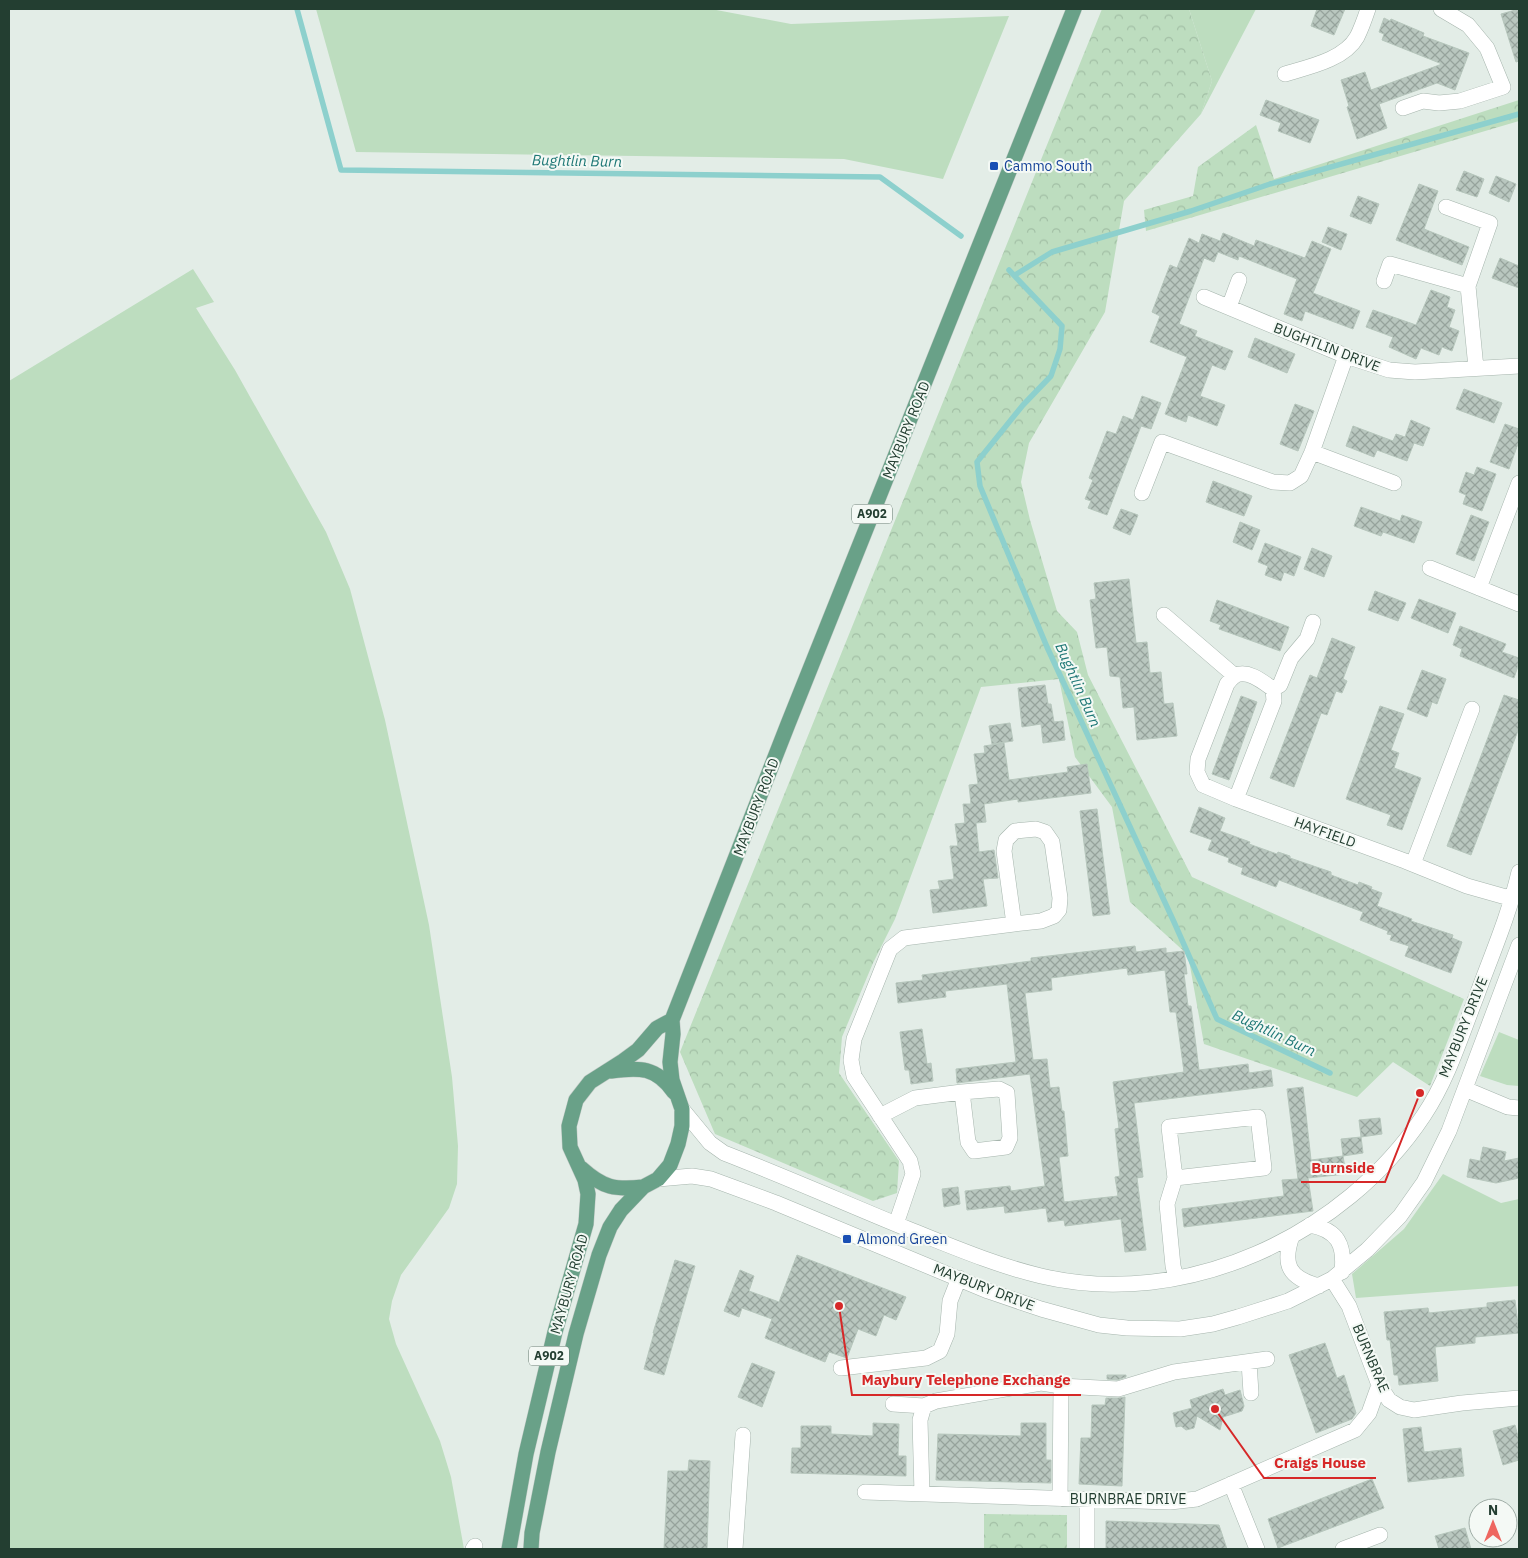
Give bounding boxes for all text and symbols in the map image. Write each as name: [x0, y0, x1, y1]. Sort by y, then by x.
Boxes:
water label: Bughtlin Burn: [532, 150, 622, 171]
place label: Cammo South: [1004, 157, 1093, 175]
marker: Cammo South: [988, 160, 1000, 172]
street label: BUGHTLIN DRIVE: [1271, 318, 1383, 376]
street label: MAYBURY ROAD: [878, 379, 934, 481]
road number: A902: [852, 504, 892, 524]
water label: Bughtlin Burn: [1051, 640, 1105, 730]
street label: MAYBURY ROAD: [729, 755, 783, 859]
street label: HAYFIELD: [1292, 813, 1358, 851]
street label: MAYBURY DRIVE: [1435, 974, 1491, 1080]
water label: Bughtlin Burn: [1229, 1005, 1319, 1060]
callout: Burnside: [1301, 1152, 1385, 1182]
text: Burnside: [1311, 1158, 1375, 1177]
place label: Almond Green: [857, 1230, 947, 1248]
street label: MAYBURY ROAD: [546, 1232, 592, 1336]
marker: Almond Green: [841, 1233, 853, 1245]
street label: MAYBURY DRIVE: [931, 1259, 1037, 1315]
street label: BURNBRAE: [1349, 1321, 1393, 1395]
road number: A902: [529, 1346, 569, 1365]
callout: Maybury Telephone Exchange: [852, 1365, 1081, 1395]
text: Maybury Telephone Exchange: [861, 1370, 1071, 1389]
callout: Craigs House: [1264, 1448, 1376, 1478]
text: Craigs House: [1274, 1453, 1366, 1472]
street label: BURNBRAE DRIVE: [1070, 1490, 1186, 1508]
north arrow: [1468, 1498, 1518, 1548]
text: N: [1488, 1501, 1498, 1519]

